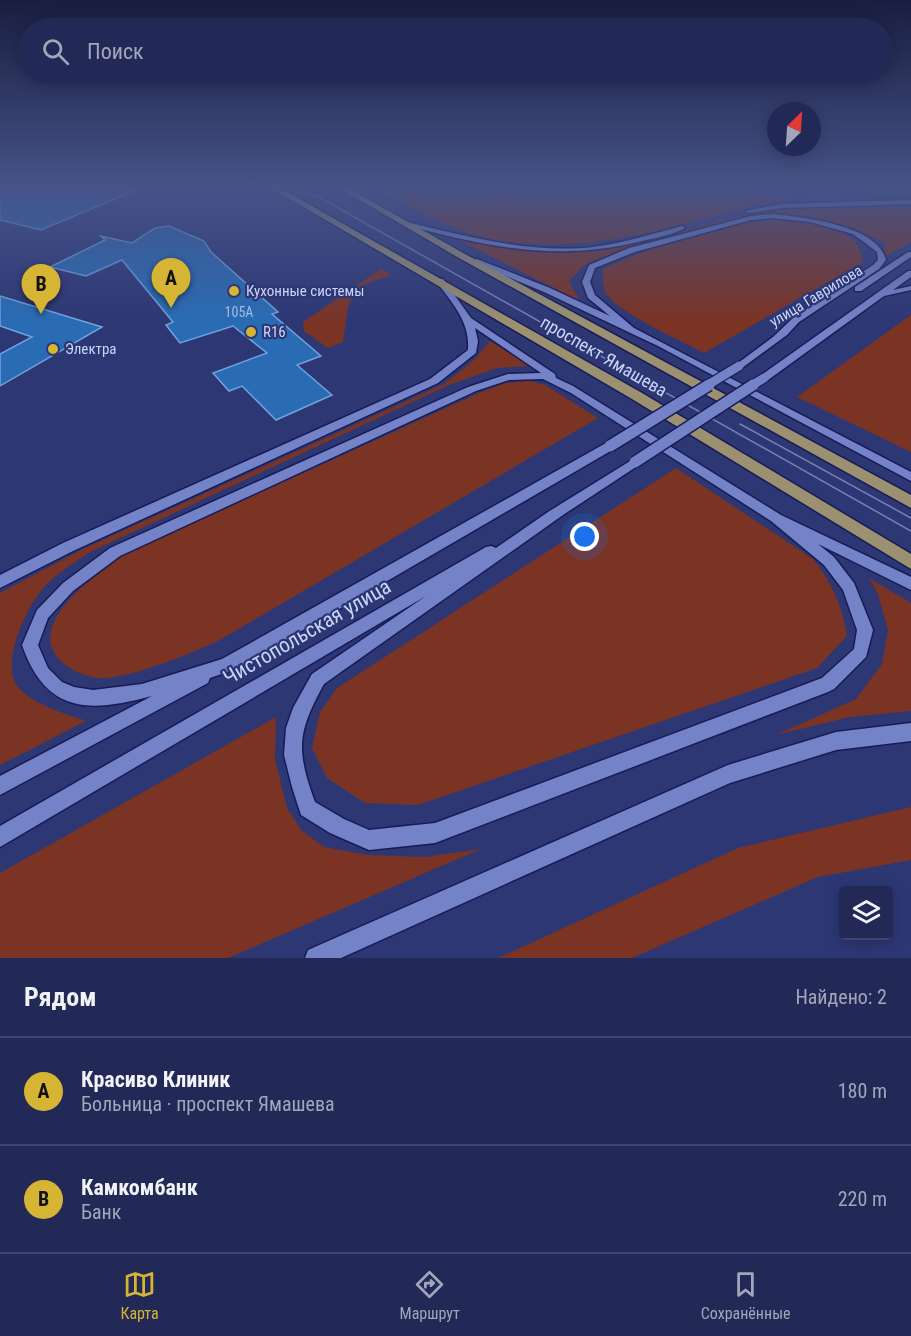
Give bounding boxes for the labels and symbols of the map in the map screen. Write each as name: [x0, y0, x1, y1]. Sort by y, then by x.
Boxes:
north arrow: [767, 102, 821, 156]
pin: A: [152, 258, 190, 308]
street label: улица Гаврилова: [766, 261, 866, 331]
pin: B: [22, 264, 60, 314]
place label: Кухонные системы: [246, 282, 364, 300]
marker: Кухонные системы: [227, 284, 241, 298]
house number: 105А: [225, 304, 253, 320]
street label: проспект Ямашева: [537, 311, 671, 401]
place label: R16: [263, 323, 286, 341]
marker: R16: [244, 325, 258, 339]
place label: Электра: [65, 340, 117, 358]
marker: Электра: [46, 342, 60, 356]
your location: [570, 522, 599, 551]
street label: Чистопольская улица: [219, 574, 395, 690]

